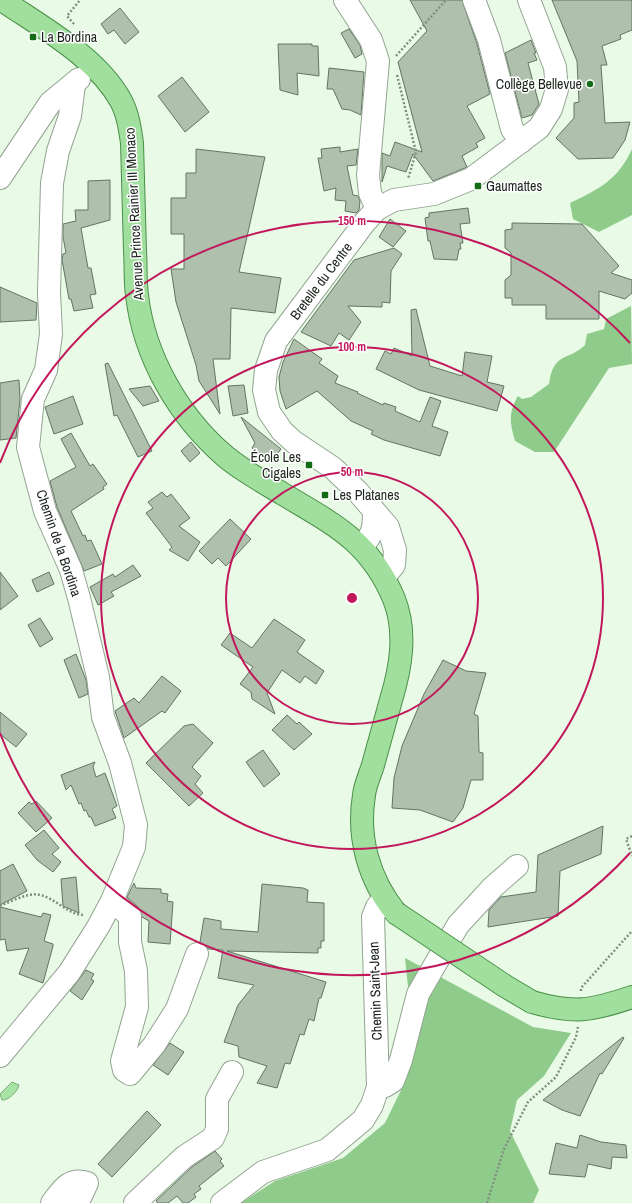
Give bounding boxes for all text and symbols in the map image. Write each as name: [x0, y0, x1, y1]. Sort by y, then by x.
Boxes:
place label: La Bordina: [41, 28, 98, 46]
marker: La Bordina: [28, 32, 38, 42]
place label: Collège Bellevue: [496, 75, 582, 93]
marker: Collège Bellevue: [585, 79, 595, 89]
street label: Avenue Prince Rainier III Monaco: [120, 127, 148, 302]
place label: Gaumattes: [486, 177, 542, 195]
marker: Gaumattes: [473, 181, 483, 191]
text: 150 m: [338, 213, 366, 229]
street label: Bretelle du Centre: [286, 239, 356, 323]
text: 100 m: [338, 339, 366, 355]
place label: École Les Cigales: [251, 448, 301, 482]
marker: École Les Cigales: [304, 460, 314, 470]
text: 50 m: [341, 464, 363, 480]
place label: Les Platanes: [333, 486, 400, 504]
street label: Chemin de la Bordina: [32, 487, 86, 599]
marker: Les Platanes: [320, 490, 330, 500]
centre of rings: [345, 591, 359, 605]
street label: Chemin Saint-Jean: [364, 941, 386, 1041]

